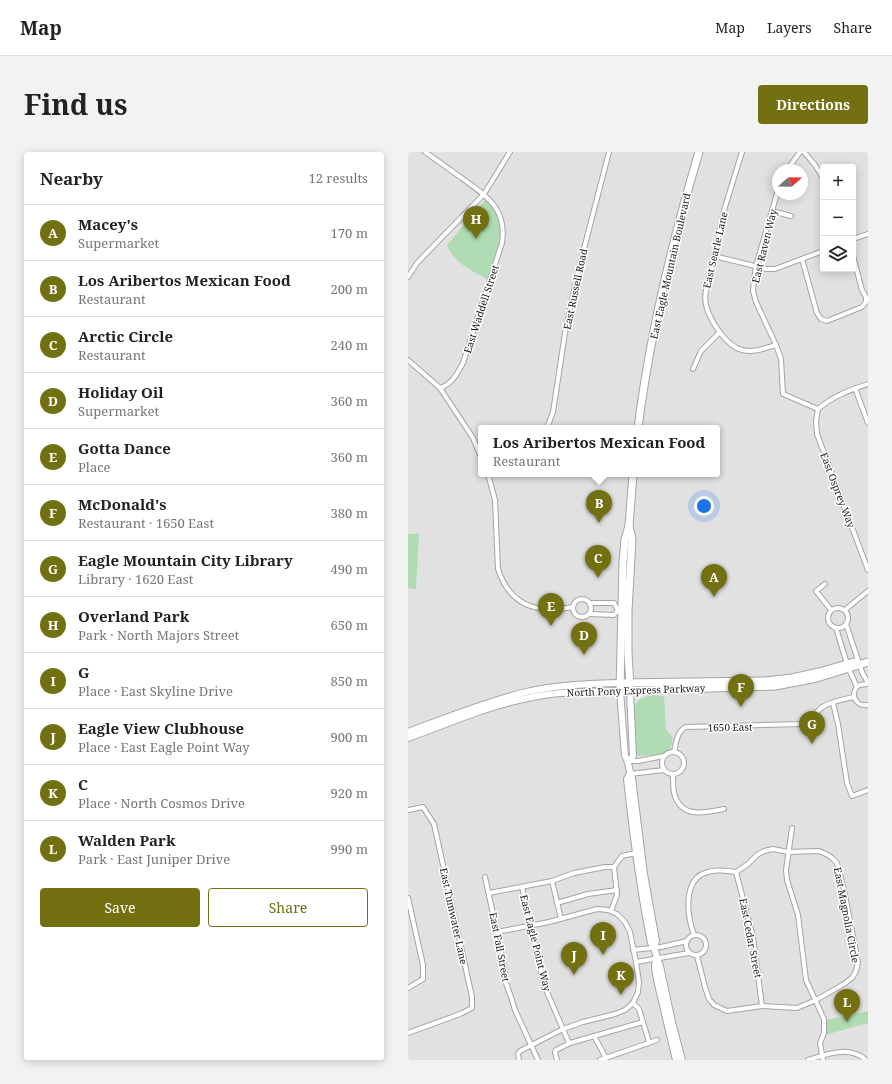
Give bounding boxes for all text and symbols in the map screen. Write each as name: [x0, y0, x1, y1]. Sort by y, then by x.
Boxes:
text: Map: [20, 15, 62, 41]
text: Map: [715, 18, 745, 37]
text: Layers: [767, 18, 812, 37]
text: Share: [834, 18, 872, 37]
text: Find us: [24, 85, 128, 123]
button: Directions: [758, 85, 868, 124]
north arrow: [772, 164, 808, 200]
map controls: [820, 164, 856, 272]
button: +: [820, 164, 856, 200]
text: Nearby: [40, 167, 103, 190]
text: 12 results: [308, 169, 368, 187]
street label: East Eagle Mountain Boulevard: [646, 192, 694, 340]
button: −: [820, 200, 856, 236]
pin: H: [463, 206, 489, 239]
street label: East Raven Way: [748, 207, 780, 284]
street label: East Searle Lane: [699, 210, 731, 290]
text: Macey's: [78, 214, 138, 234]
text: A: [48, 224, 58, 242]
text: 170 m: [331, 224, 368, 242]
text: Supermarket: [78, 234, 159, 252]
button: layers: [820, 236, 856, 272]
street label: East Russell Road: [560, 247, 590, 331]
street label: East Waddell Street: [460, 263, 502, 355]
text: Los Aribertos Mexican Food: [78, 270, 291, 290]
text: B: [49, 280, 57, 298]
text: 200 m: [331, 280, 368, 298]
text: Restaurant: [78, 290, 146, 308]
text: Arctic Circle: [78, 326, 173, 346]
text: C: [49, 336, 57, 354]
text: 240 m: [331, 336, 368, 354]
text: Restaurant: [78, 346, 146, 364]
text: Holiday Oil: [78, 382, 163, 402]
text: D: [48, 392, 58, 410]
text: 360 m: [331, 392, 368, 410]
text: Supermarket: [78, 402, 159, 420]
popup: [478, 425, 720, 477]
text: Los Aribertos Mexican Food: [493, 432, 705, 452]
text: Gotta Dance: [78, 438, 171, 458]
text: E: [49, 448, 57, 466]
text: 360 m: [331, 448, 368, 466]
street label: East Osprey Way: [817, 450, 859, 530]
text: Restaurant: [493, 452, 560, 470]
text: Place: [78, 458, 111, 476]
pin: B: [586, 490, 612, 523]
text: McDonald's: [78, 494, 167, 514]
your location: [694, 496, 714, 516]
text: F: [49, 504, 57, 522]
text: 380 m: [331, 504, 368, 522]
text: Restaurant · 1650 East: [78, 514, 214, 532]
pin: C: [585, 545, 611, 578]
text: Eagle Mountain City Library: [78, 550, 293, 570]
text: G: [48, 560, 58, 578]
text: 490 m: [331, 560, 368, 578]
pin: A: [701, 564, 727, 597]
text: Library · 1620 East: [78, 570, 193, 588]
pin: E: [538, 593, 564, 626]
text: Overland Park: [78, 606, 189, 626]
text: H: [48, 616, 58, 634]
text: 650 m: [331, 616, 368, 634]
pin: D: [571, 622, 597, 655]
text: Park · North Majors Street: [78, 626, 239, 644]
text: G: [78, 662, 90, 682]
text: I: [50, 672, 56, 690]
text: 850 m: [331, 672, 368, 690]
pin: F: [728, 674, 754, 707]
street label: North Pony Express Parkway: [566, 681, 706, 699]
text: Place · East Skyline Drive: [78, 682, 233, 700]
pin: G: [799, 711, 825, 744]
text: Eagle View Clubhouse: [78, 718, 244, 738]
street label: 1650 East: [707, 720, 753, 734]
text: J: [50, 728, 56, 746]
text: 900 m: [331, 728, 368, 746]
text: Place · East Eagle Point Way: [78, 738, 250, 756]
text: C: [78, 774, 88, 794]
text: K: [48, 784, 58, 802]
text: 920 m: [331, 784, 368, 802]
text: Place · North Cosmos Drive: [78, 794, 245, 812]
text: Walden Park: [78, 830, 176, 850]
text: L: [49, 840, 57, 858]
text: 990 m: [331, 840, 368, 858]
text: Park · East Juniper Drive: [78, 850, 230, 868]
street label: East Tumwater Lane: [437, 866, 471, 966]
street label: East Magnolia Circle: [831, 866, 863, 964]
button: Save: [40, 888, 200, 927]
button: Share: [208, 888, 368, 927]
street label: East Eagle Point Way: [517, 893, 555, 993]
street label: East Cedar Street: [736, 897, 766, 980]
street label: East Fall Street: [486, 911, 514, 983]
pin: I: [590, 922, 616, 955]
pin: J: [561, 942, 587, 975]
pin: K: [608, 962, 634, 995]
pin: L: [834, 989, 860, 1022]

